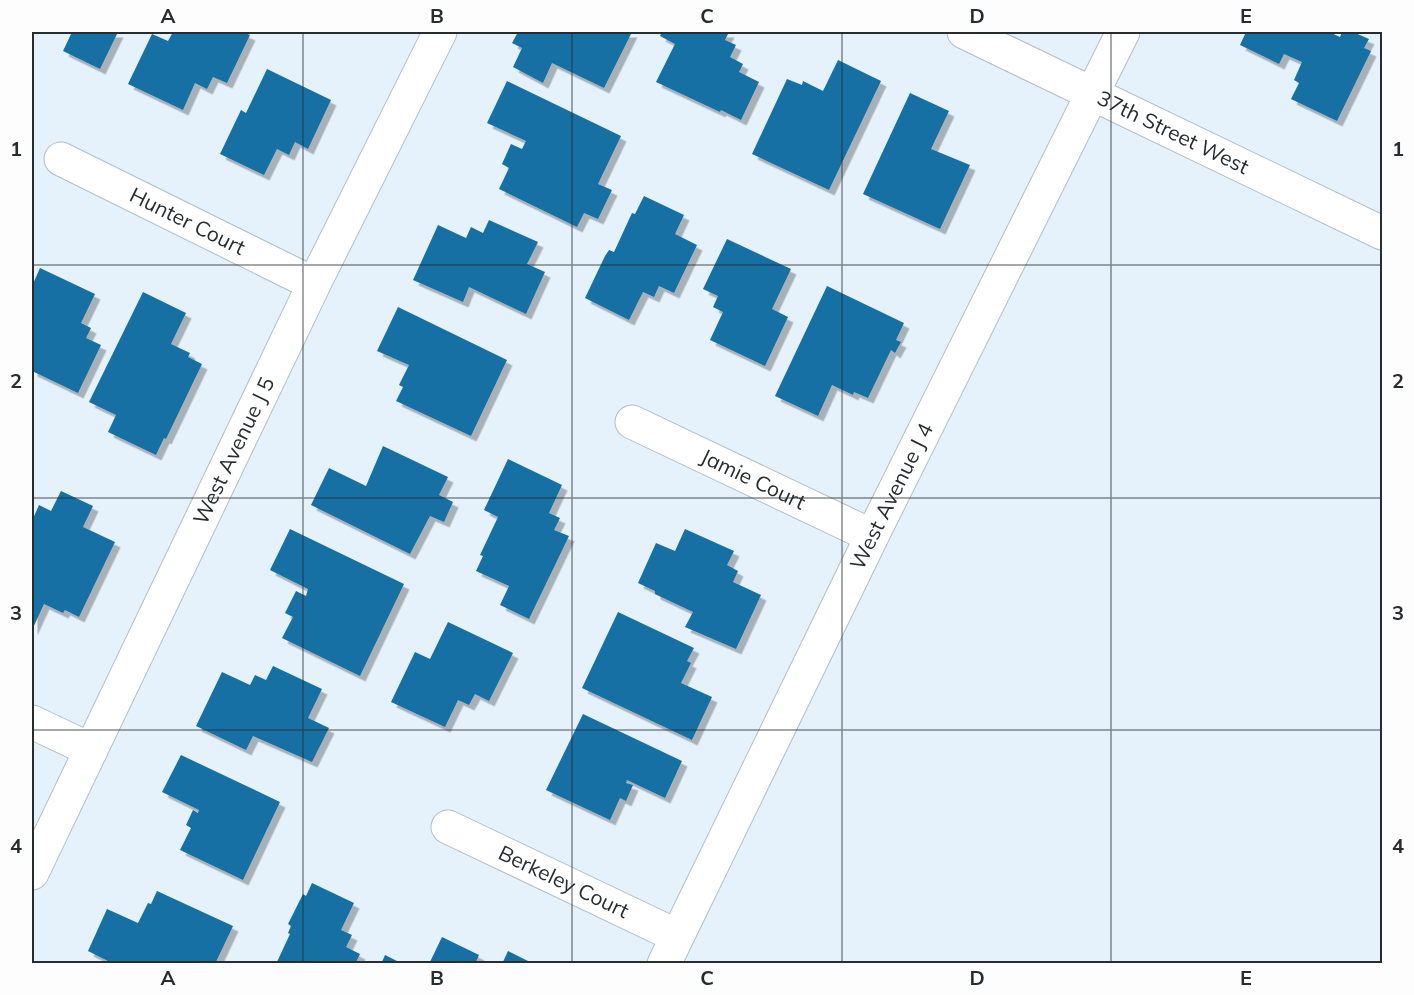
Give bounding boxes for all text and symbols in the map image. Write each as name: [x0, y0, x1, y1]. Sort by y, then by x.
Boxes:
text: A: [161, 3, 176, 28]
text: B: [430, 3, 444, 28]
text: C: [700, 3, 714, 28]
text: D: [969, 3, 985, 28]
text: E: [1240, 3, 1252, 28]
street label: 37th Street West: [1093, 84, 1254, 179]
text: 1: [10, 136, 22, 161]
text: 1: [1392, 136, 1404, 161]
street label: Hunter Court: [126, 181, 250, 260]
text: 2: [10, 368, 22, 393]
text: 2: [1392, 368, 1404, 393]
street label: West Avenue J 5: [187, 372, 280, 528]
street label: West Avenue J 4: [844, 418, 938, 574]
street label: Jamie Court: [697, 443, 810, 515]
text: 3: [10, 600, 22, 625]
text: 3: [1392, 600, 1404, 625]
text: 4: [10, 833, 22, 858]
text: 4: [1392, 833, 1404, 858]
street label: Berkeley Court: [494, 839, 634, 923]
text: A: [161, 965, 176, 990]
text: B: [430, 965, 444, 990]
text: C: [700, 965, 714, 990]
text: D: [969, 965, 985, 990]
text: E: [1240, 965, 1252, 990]

